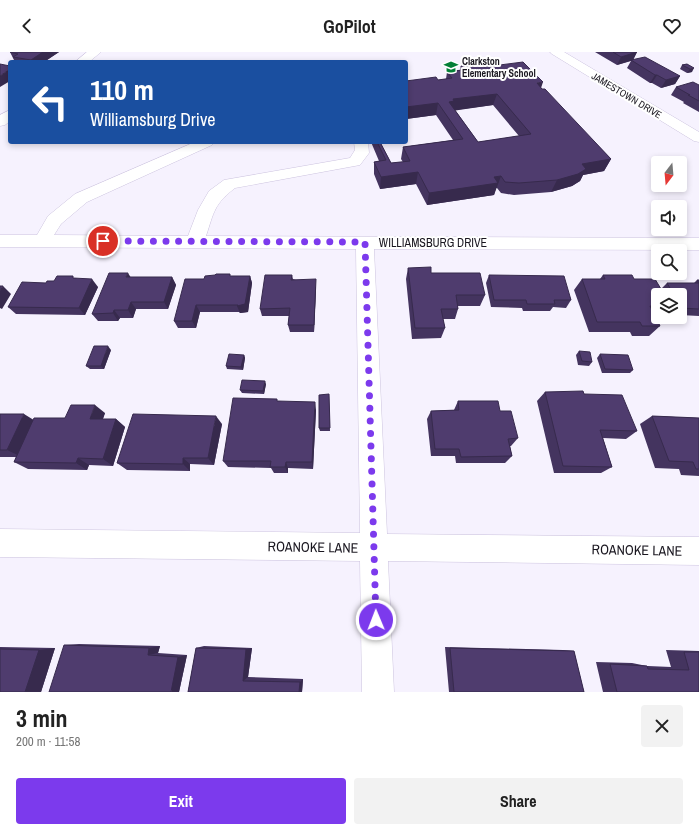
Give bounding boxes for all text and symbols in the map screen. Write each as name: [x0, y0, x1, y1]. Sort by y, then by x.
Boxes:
text: GoPilot: [323, 14, 376, 39]
icon: back: [16, 15, 38, 37]
icon: heart: [661, 15, 683, 37]
place label: Clarkston Elementary School: [462, 55, 536, 80]
school or university icon: Clarkston Elementary School: [443, 59, 459, 75]
street label: JAMESTOWN DRIVE: [589, 69, 664, 121]
text: 110 m: [90, 71, 154, 109]
icon: left: [24, 76, 76, 128]
text: Williamsburg Drive: [90, 107, 215, 132]
north arrow: [651, 156, 687, 192]
map controls: [651, 156, 687, 324]
button: sound: [651, 200, 687, 236]
pin: [86, 224, 120, 258]
icon: arrive: [92, 230, 114, 252]
street label: WILLIAMSBURG DRIVE: [379, 235, 487, 251]
button: search: [651, 244, 687, 280]
button: layers: [651, 288, 687, 324]
street label: ROANOKE LANE: [268, 537, 358, 557]
street label: ROANOKE LANE: [592, 540, 682, 560]
position arrow: [355, 599, 397, 641]
text: 3 min: [16, 702, 67, 734]
button: close: [641, 705, 683, 747]
text: 200 m · 11:58: [16, 733, 80, 750]
button: Exit: [16, 778, 346, 824]
button: Share: [354, 778, 683, 824]

